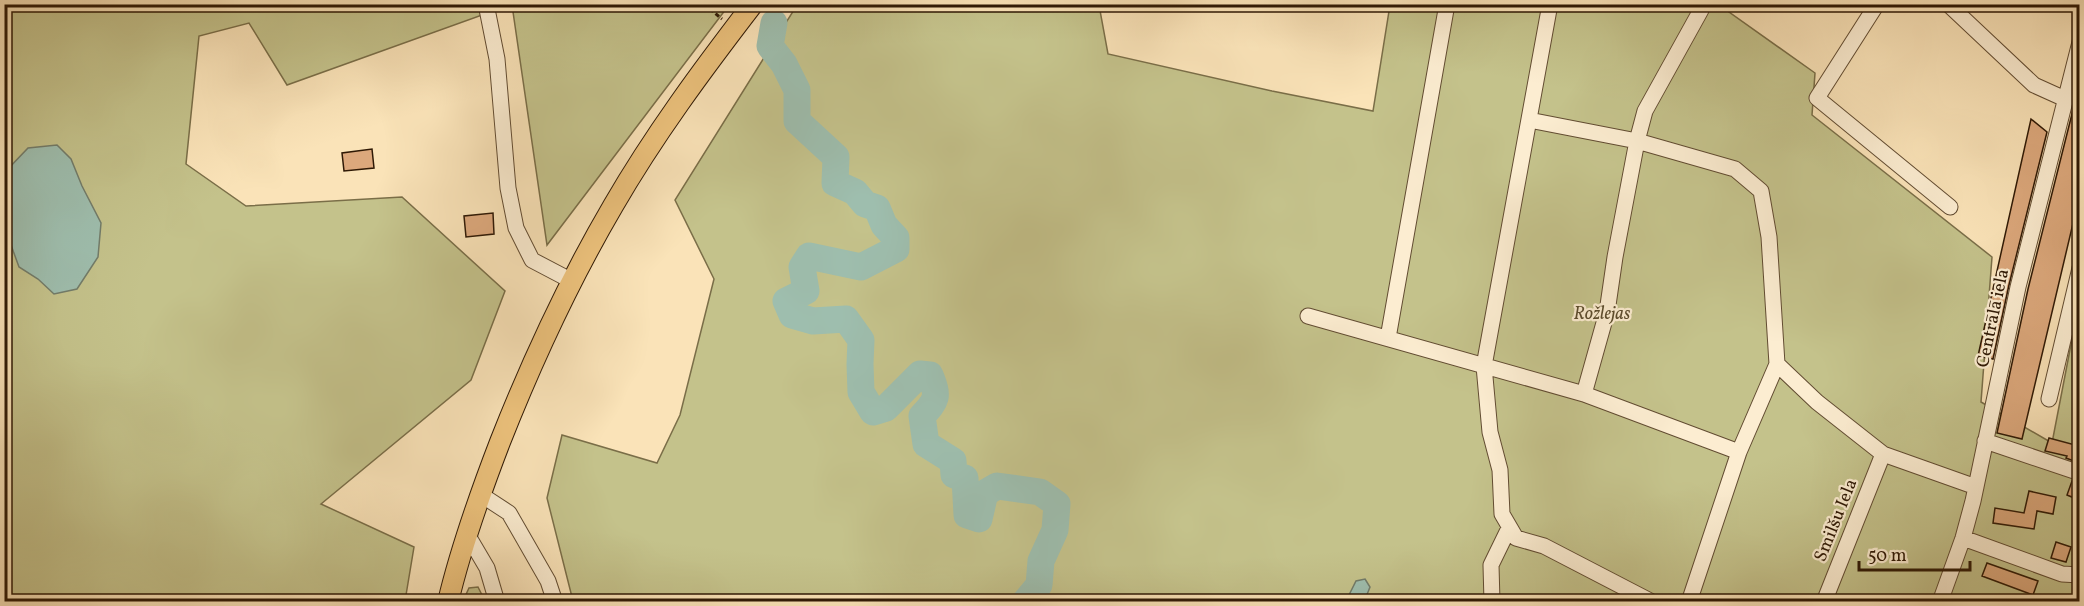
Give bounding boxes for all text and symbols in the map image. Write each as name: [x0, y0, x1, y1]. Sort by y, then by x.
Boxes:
street label: Centrālā iela: [1971, 267, 2016, 370]
park label: Rožlejas: [1574, 302, 1631, 327]
street label: Smilšu Iela: [1808, 475, 1864, 566]
scale bar: [1859, 534, 1970, 572]
text: 50 m: [1868, 544, 1907, 569]

